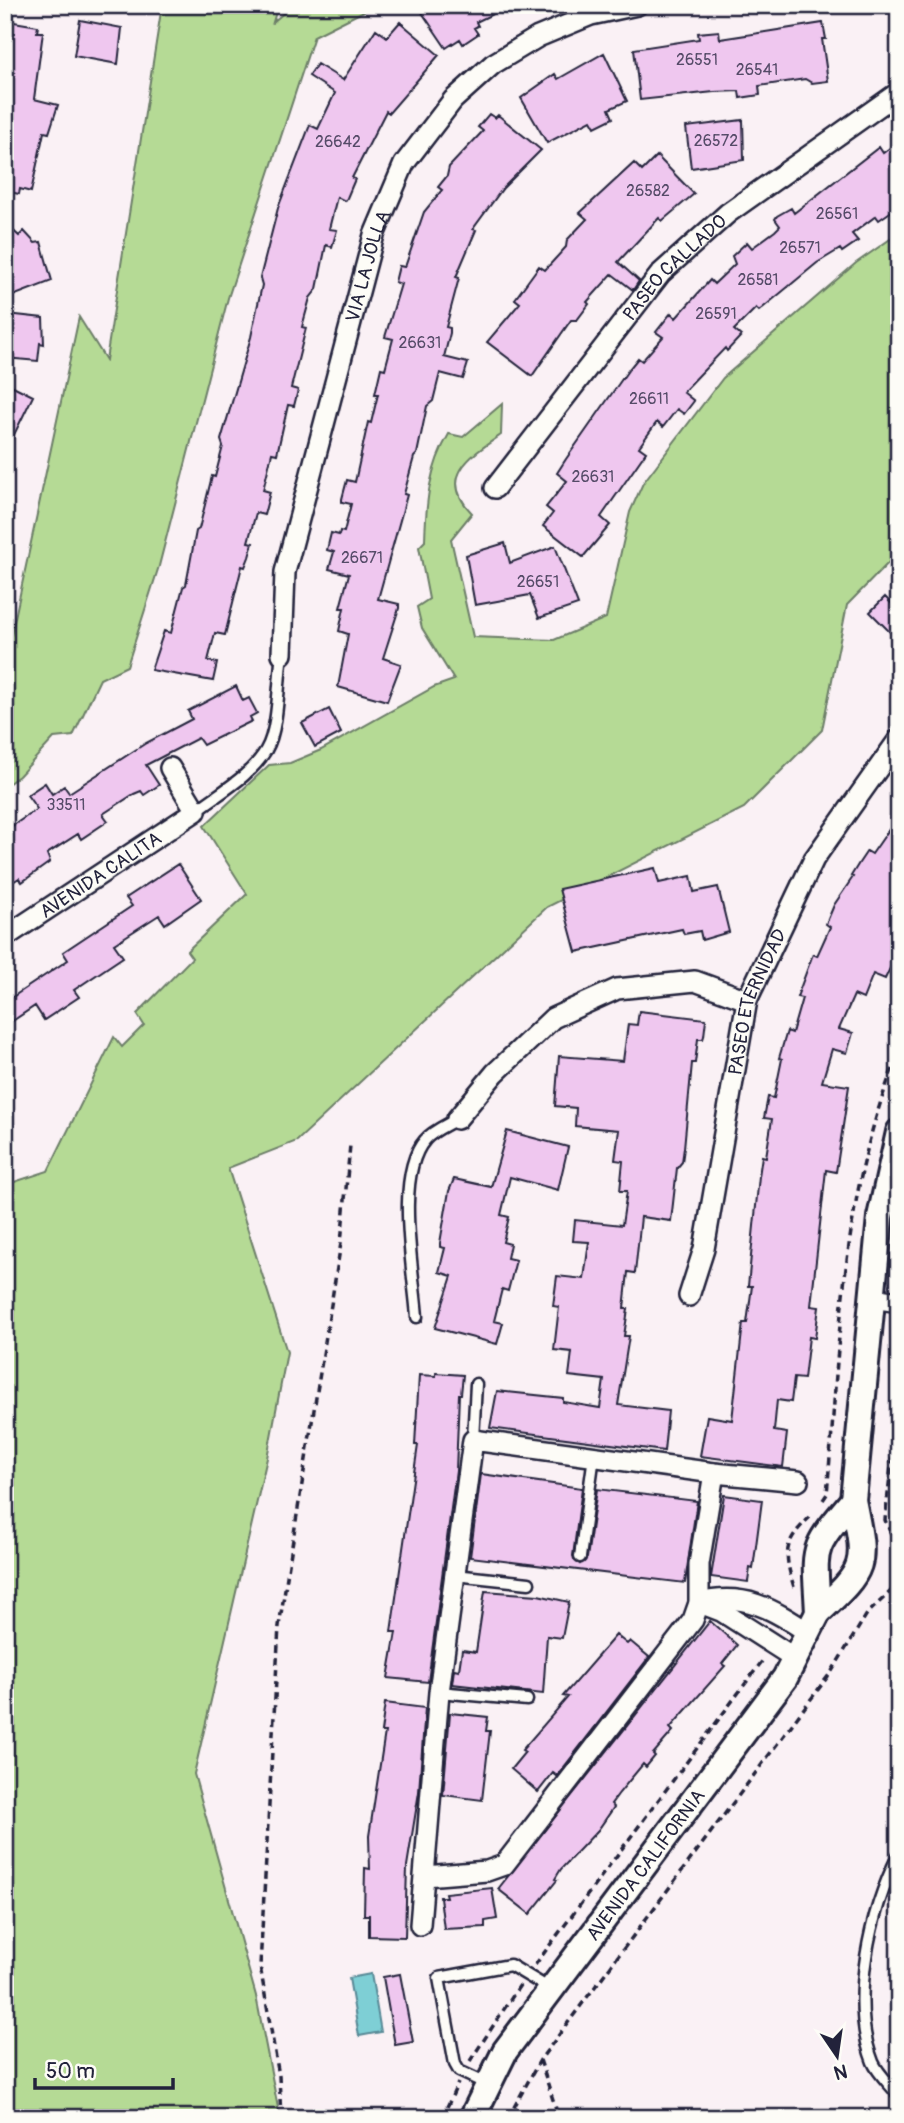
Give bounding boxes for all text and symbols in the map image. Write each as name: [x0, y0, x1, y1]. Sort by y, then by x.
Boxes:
house number: 26551: [676, 50, 718, 70]
house number: 26541: [736, 60, 778, 80]
house number: 26572: [694, 131, 738, 151]
house number: 26642: [315, 132, 361, 152]
house number: 26582: [626, 181, 670, 201]
house number: 26561: [816, 204, 858, 224]
street label: VIA LA JOLLA: [341, 207, 396, 325]
street label: PASEO CALLADO: [618, 209, 732, 326]
house number: 26571: [779, 238, 821, 258]
house number: 26581: [737, 270, 779, 290]
house number: 26591: [695, 304, 737, 324]
house number: 26631: [399, 333, 441, 353]
house number: 26611: [629, 389, 669, 409]
house number: 26631: [572, 467, 614, 487]
house number: 26671: [341, 548, 383, 568]
house number: 26651: [517, 572, 559, 592]
house number: 33511: [46, 795, 86, 815]
street label: AVENIDA CALITA: [35, 826, 166, 924]
street label: PASEO ETERNIDAD: [723, 925, 792, 1077]
street label: AVENIDA CALIFORNIA: [581, 1784, 711, 1946]
north arrow: [802, 2022, 872, 2092]
scale bar: [35, 2046, 173, 2090]
text: 50 m: [46, 2058, 95, 2085]
text: N: [831, 2058, 850, 2085]

